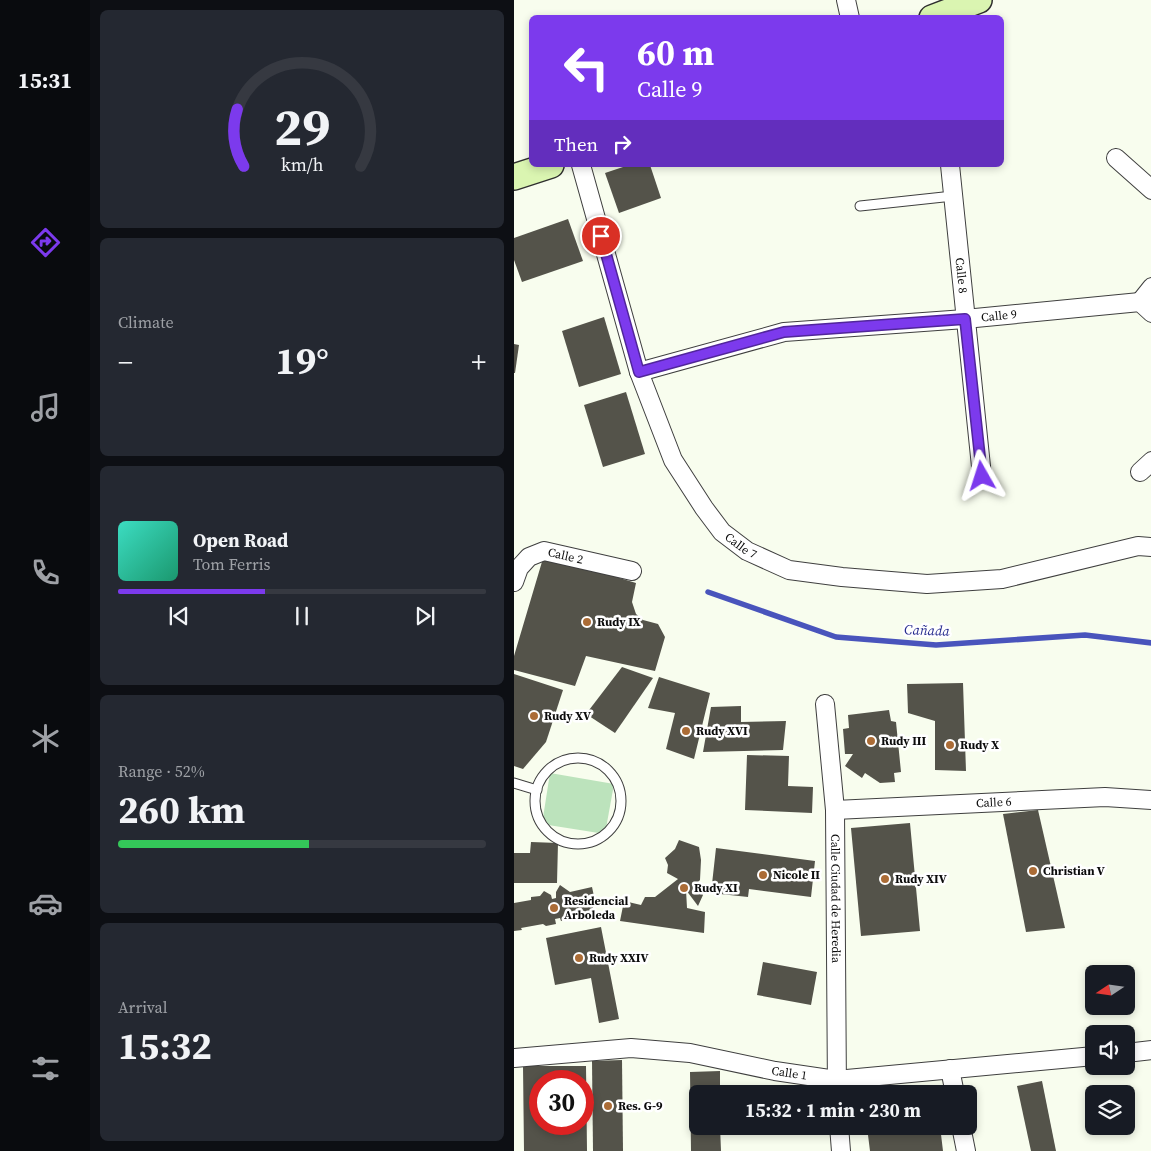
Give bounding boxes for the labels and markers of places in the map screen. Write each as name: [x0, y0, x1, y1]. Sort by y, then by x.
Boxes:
pin: [580, 215, 622, 257]
place label: Rudy IX: [597, 614, 641, 630]
marker: Rudy IX: [581, 616, 593, 628]
place label: Rudy XV: [544, 708, 591, 724]
marker: Rudy XV: [528, 710, 540, 722]
place label: Rudy XVI: [696, 723, 748, 739]
marker: Rudy XVI: [680, 725, 692, 737]
place label: Rudy III: [881, 733, 926, 749]
marker: Rudy III: [865, 735, 877, 747]
place label: Rudy X: [960, 737, 999, 753]
marker: Rudy X: [944, 739, 956, 751]
place label: Christian V: [1043, 863, 1105, 879]
marker: Christian V: [1027, 865, 1039, 877]
place label: Nicole II: [773, 867, 820, 883]
marker: Nicole II: [757, 869, 769, 881]
place label: Rudy XIV: [895, 871, 947, 887]
marker: Rudy XIV: [879, 873, 891, 885]
place label: Rudy XI: [694, 880, 738, 896]
marker: Rudy XI: [678, 882, 690, 894]
place label: Residencial Arboleda: [564, 893, 629, 923]
marker: Residencial Arboleda: [548, 902, 560, 914]
place label: Rudy XXIV: [589, 950, 648, 966]
marker: Rudy XXIV: [573, 952, 585, 964]
place label: Res. G-9: [618, 1098, 663, 1114]
marker: Res. G-9: [602, 1100, 614, 1112]

